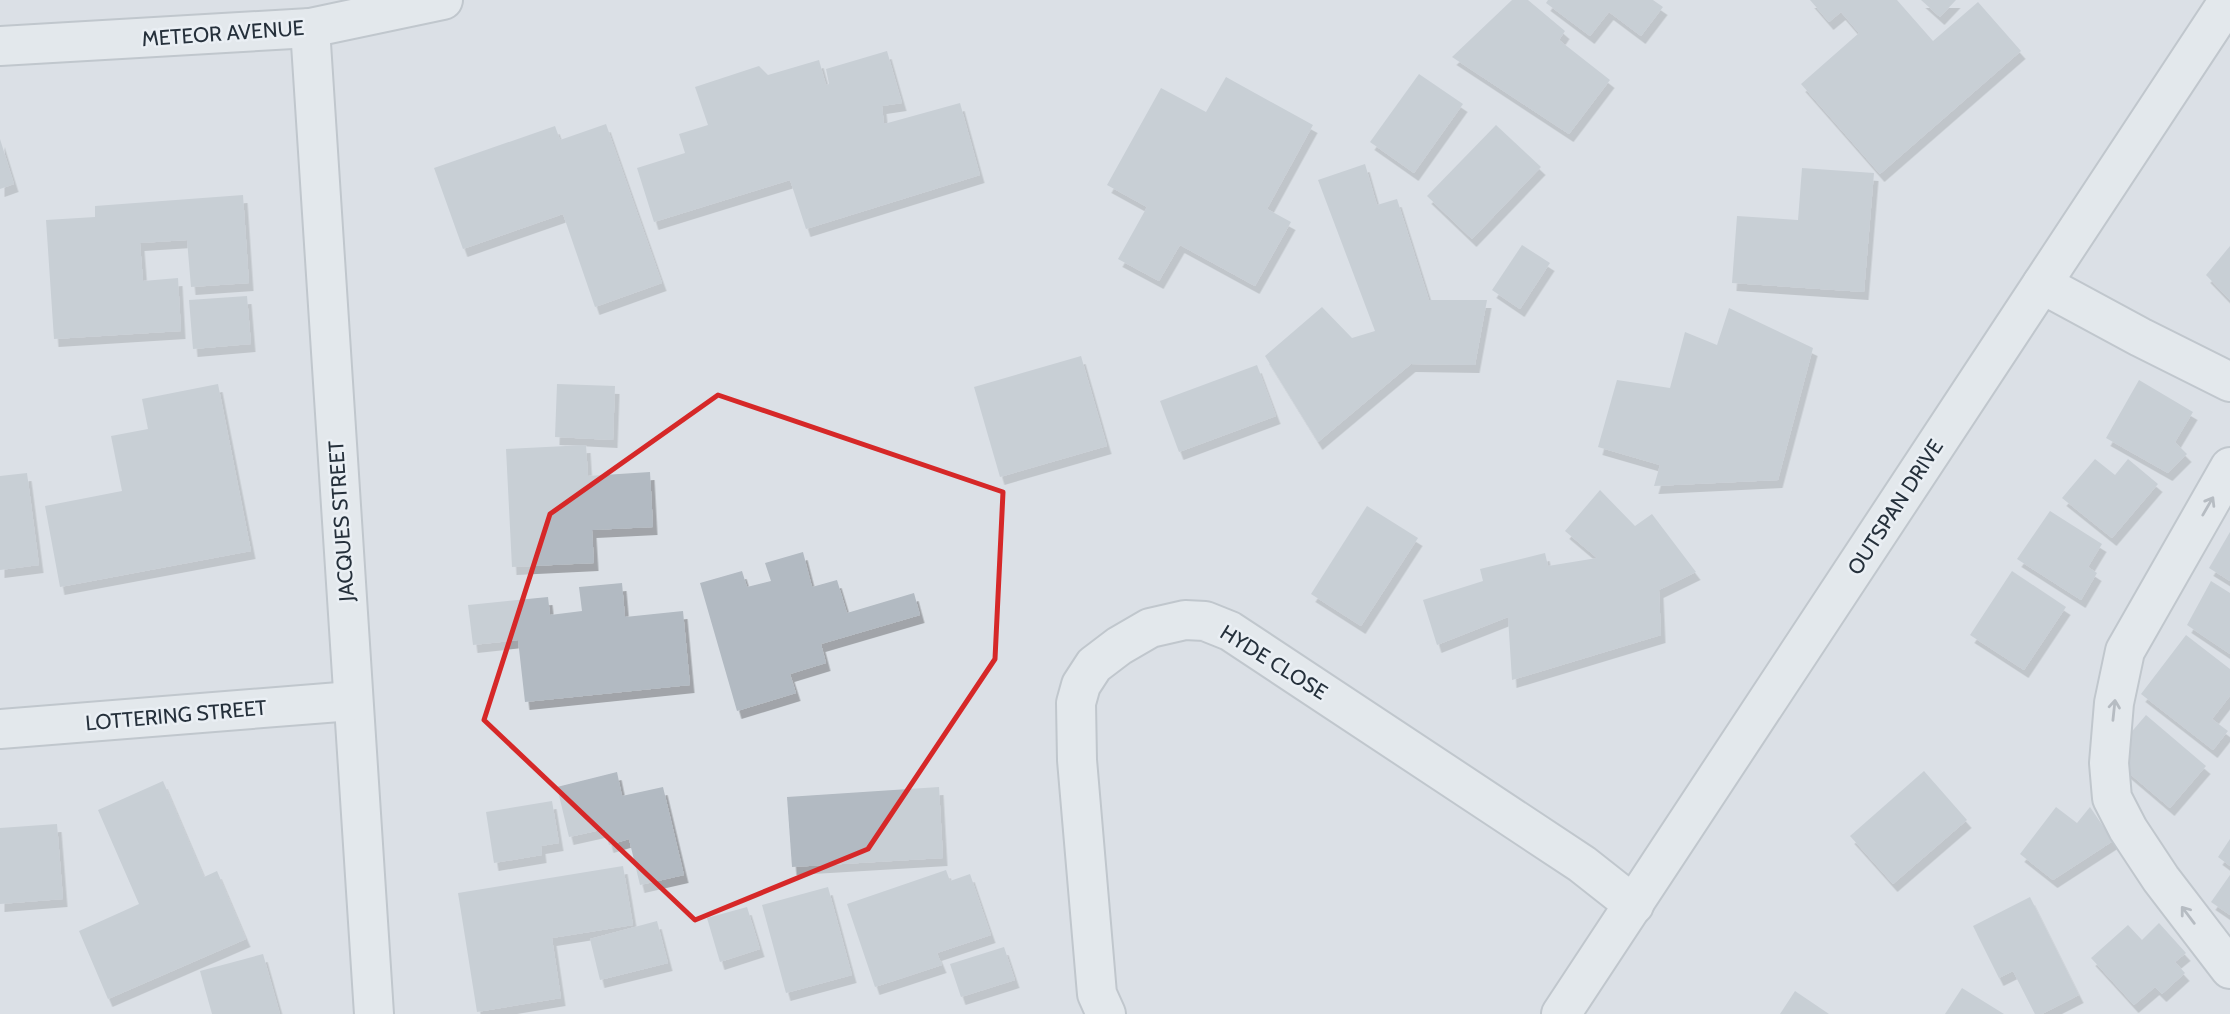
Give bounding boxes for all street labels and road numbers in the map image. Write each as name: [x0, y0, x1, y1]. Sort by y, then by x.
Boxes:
street label: METEOR AVENUE: [141, 15, 305, 51]
street label: OUTSPAN DRIVE: [1842, 435, 1948, 579]
street label: JACQUES STREET: [323, 440, 359, 603]
street label: HYDE CLOSE: [1216, 619, 1332, 705]
street label: LOTTERING STREET: [84, 695, 268, 735]

